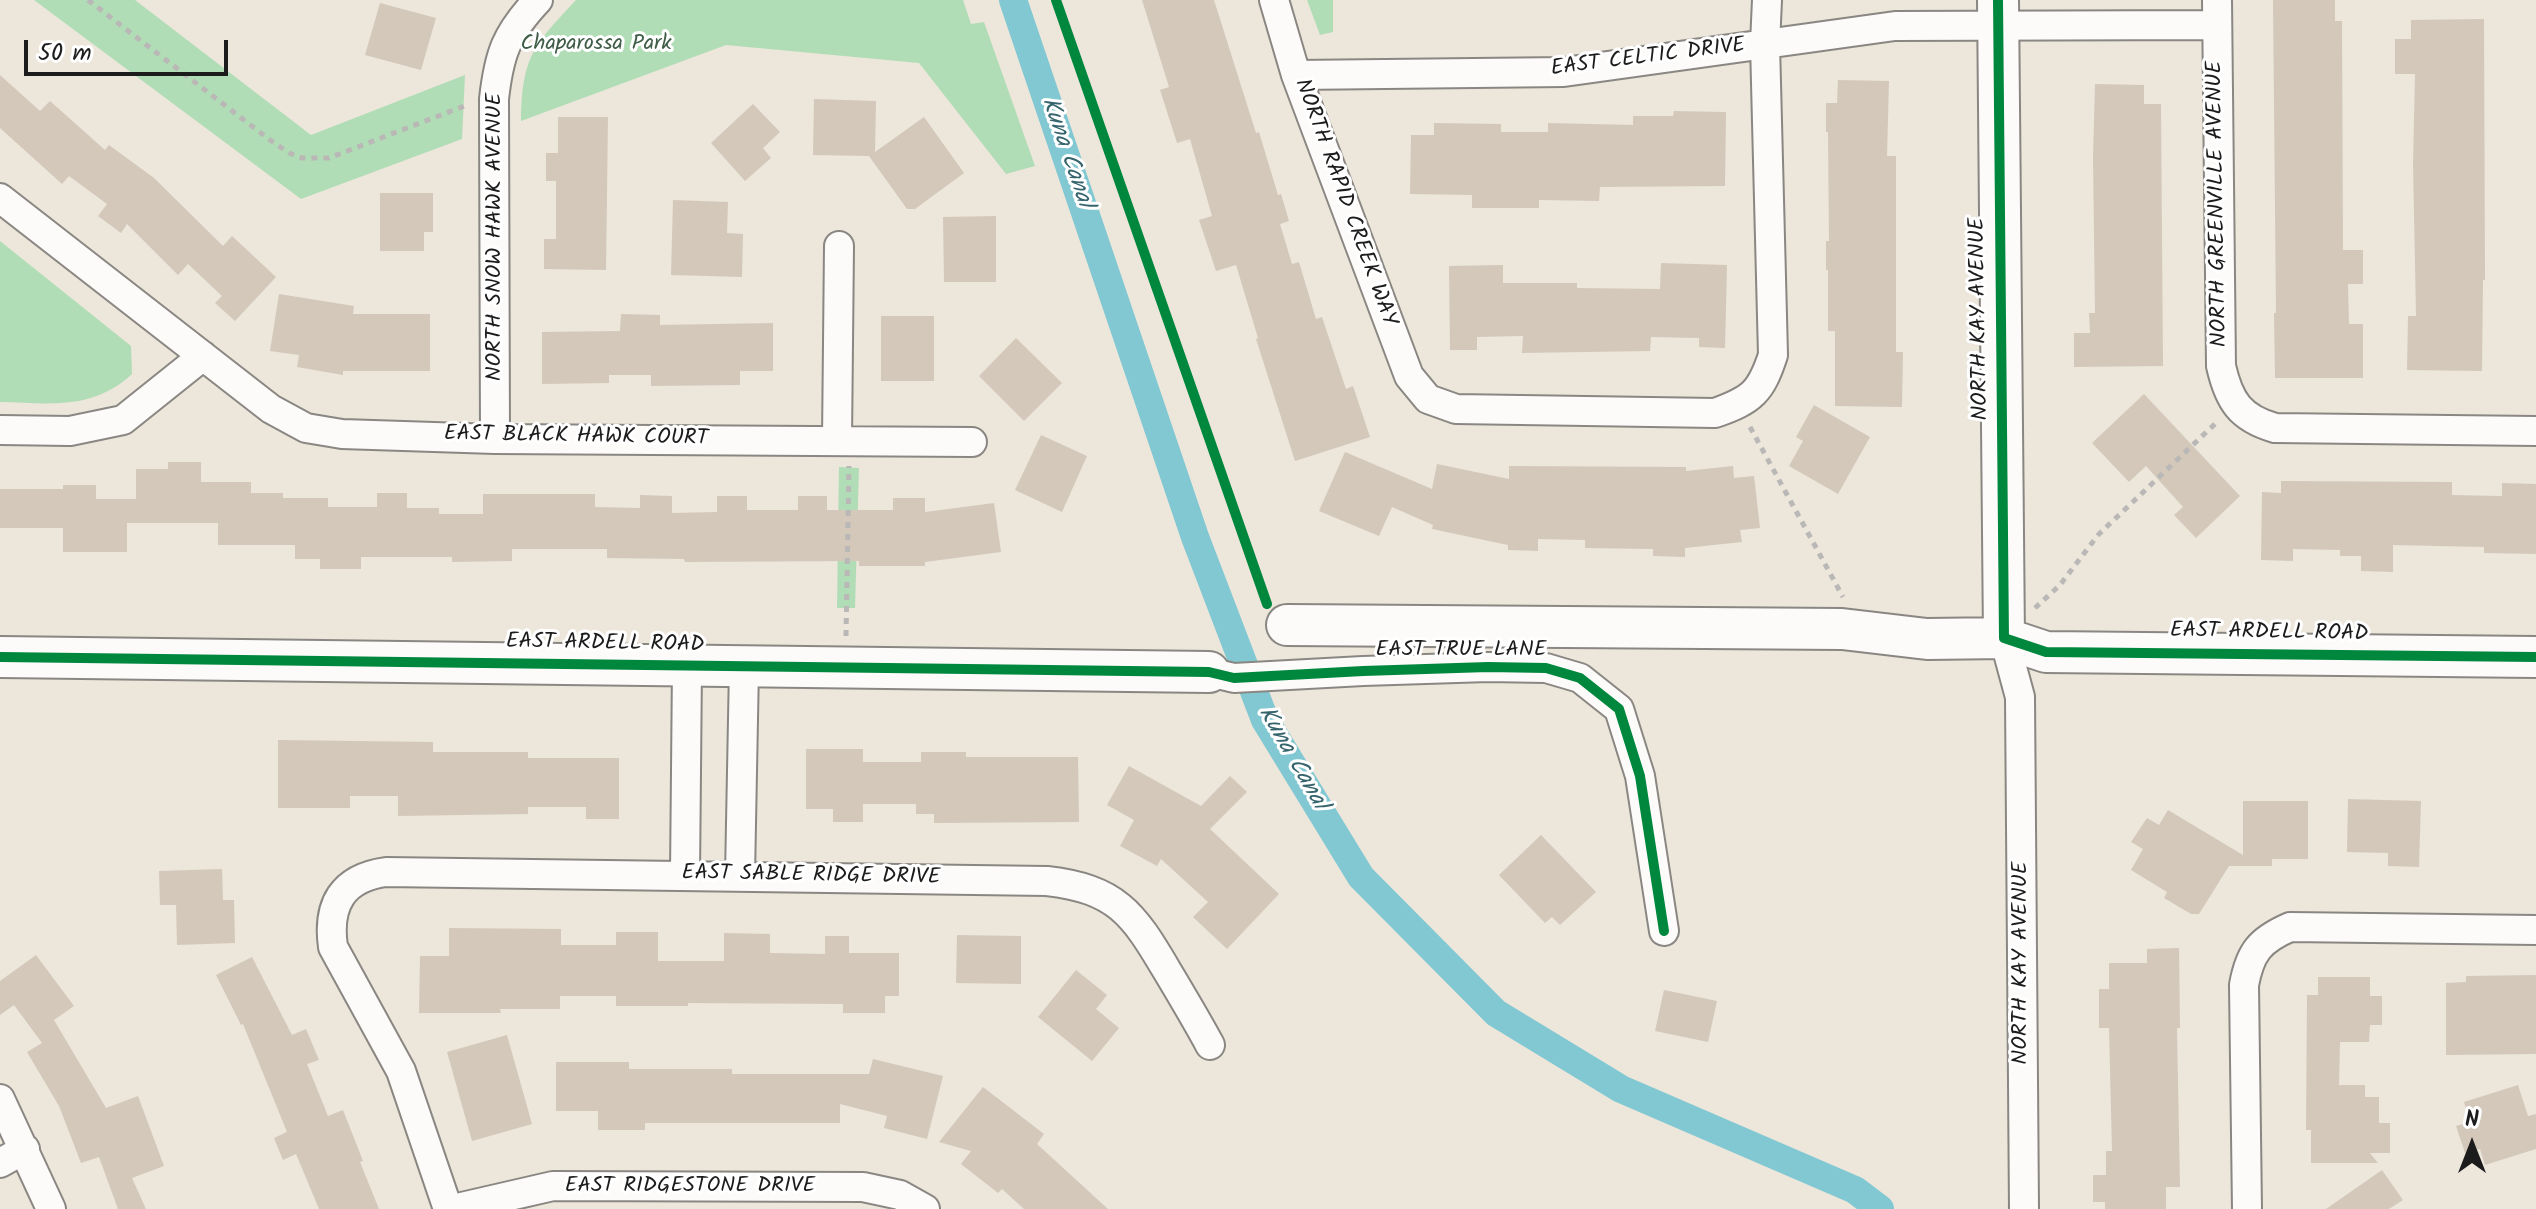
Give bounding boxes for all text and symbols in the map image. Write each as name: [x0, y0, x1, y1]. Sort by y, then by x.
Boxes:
scale bar: [28, 24, 232, 74]
park label: Chaparossa Park: [520, 32, 672, 58]
text: 50 m: [38, 34, 92, 73]
street label: EAST CELTIC DRIVE: [1549, 34, 1747, 84]
street label: NORTH GREENVILLE AVENUE: [2203, 60, 2235, 348]
street label: NORTH RAPID CREEK WAY: [1287, 76, 1401, 330]
street label: NORTH SNOW HAWK AVENUE: [483, 93, 509, 381]
water label: Kuna Canal: [1033, 94, 1097, 212]
street label: NORTH KAY AVENUE: [1966, 217, 1996, 421]
street label: EAST BLACK HAWK COURT: [444, 422, 708, 454]
street label: EAST ARDELL ROAD: [2170, 619, 2368, 649]
street label: EAST ARDELL ROAD: [506, 630, 704, 660]
street label: EAST TRUE LANE: [1375, 638, 1547, 664]
water label: Kuna Canal: [1250, 702, 1332, 816]
street label: NORTH KAY AVENUE: [2009, 861, 2035, 1065]
street label: EAST SABLE RIDGE DRIVE: [681, 862, 941, 892]
text: N: [2465, 1103, 2479, 1138]
north arrow: [2432, 1105, 2512, 1185]
street label: EAST RIDGESTONE DRIVE: [565, 1174, 815, 1200]

